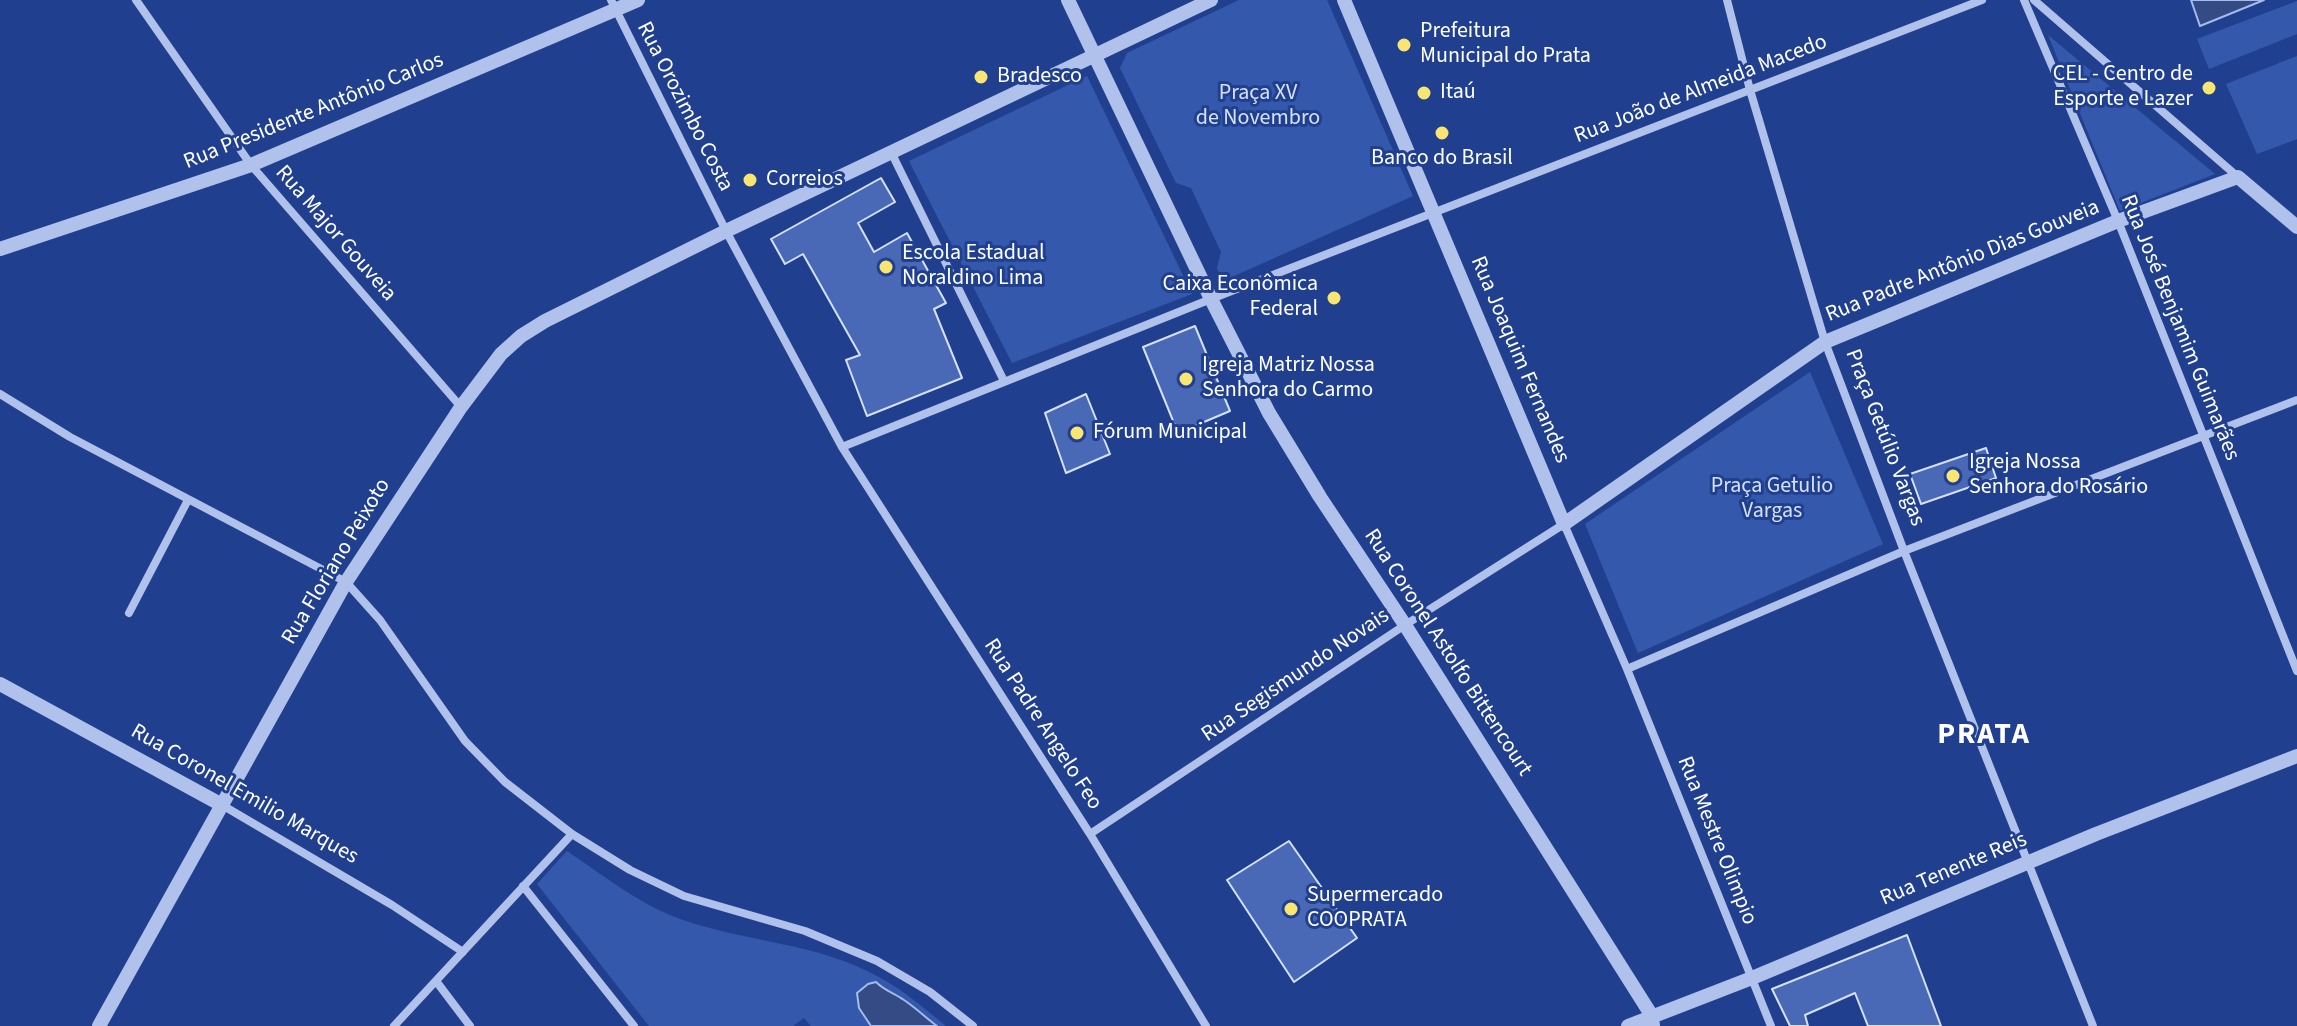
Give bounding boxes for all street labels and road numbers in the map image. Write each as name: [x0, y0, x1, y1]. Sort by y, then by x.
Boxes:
street label: Rua Orozimbo Costa: [630, 18, 738, 196]
street label: Rua João de Almeida Macedo: [1571, 30, 1831, 150]
street label: Rua Presidente Antônio Carlos: [180, 48, 448, 176]
street label: Rua Major Gouveia: [269, 161, 401, 307]
street label: Rua José Benjamim Guimarães: [2114, 191, 2244, 465]
street label: Rua Padre Antônio Dias Gouveia: [1822, 195, 2104, 329]
street label: Rua Joaquim Fernandes: [1463, 253, 1575, 467]
street label: Praça Getúlio Vargas: [1838, 346, 1930, 530]
street label: Rua Floriano Peixoto: [277, 474, 397, 650]
street label: Rua Coronel Astolfo Bittencourt: [1357, 525, 1537, 781]
street label: Rua Segismundo Novais: [1197, 603, 1395, 749]
street label: Rua Padre Angelo Feo: [977, 635, 1107, 815]
street label: Rua Coronel Emilio Marques: [126, 719, 362, 871]
street label: Rua Mestre Olimpio: [1670, 753, 1762, 929]
street label: Rua Tenente Reis: [1877, 827, 2031, 913]

